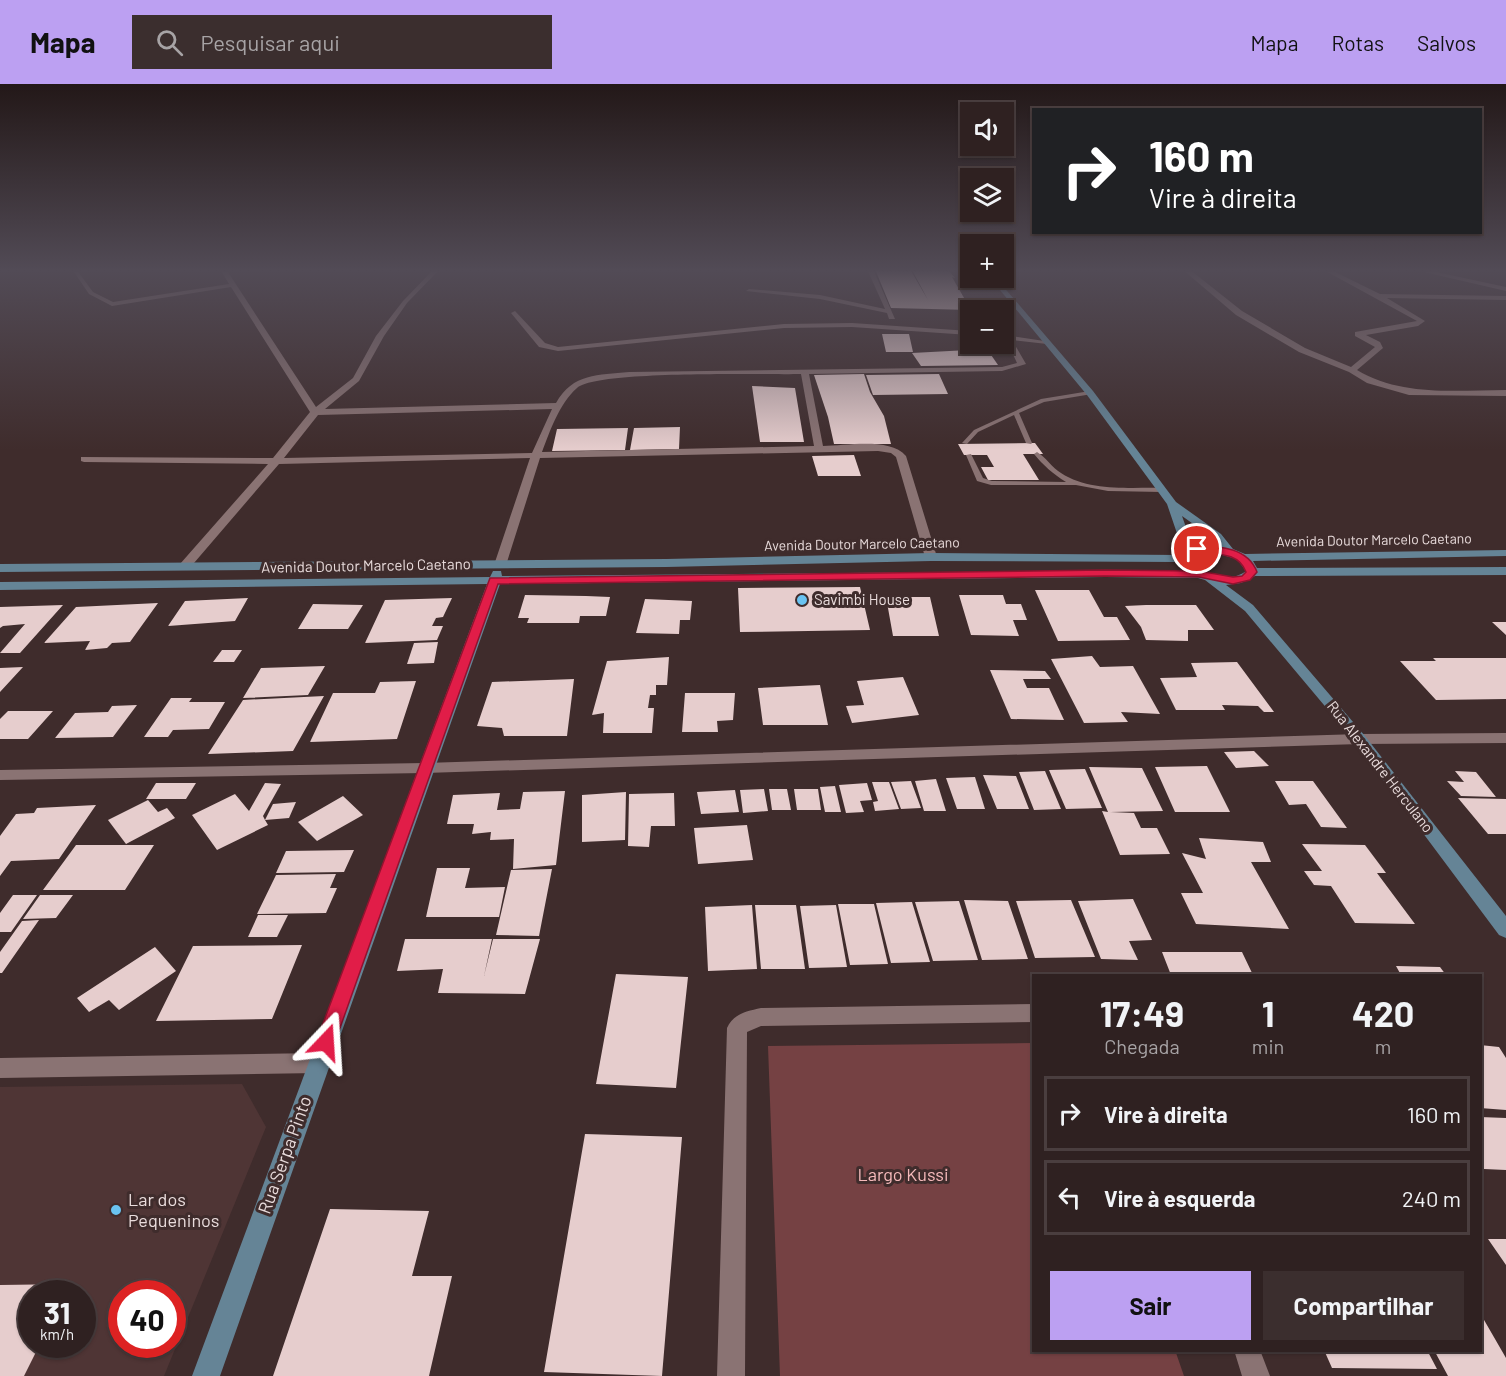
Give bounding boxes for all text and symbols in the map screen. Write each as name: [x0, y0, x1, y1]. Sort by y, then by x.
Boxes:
search box: [132, 15, 552, 69]
text: Mapa: [30, 25, 96, 59]
icon: search: [153, 26, 186, 59]
text: Pesquisar aqui: [201, 29, 340, 55]
text: Mapa: [1250, 30, 1298, 55]
text: Rotas: [1331, 30, 1384, 55]
text: Salvos: [1417, 30, 1476, 55]
map controls: [960, 102, 1014, 354]
button: sound: [960, 102, 1014, 156]
text: 160 m: [1149, 130, 1254, 180]
icon: right: [1050, 132, 1128, 210]
button: layers: [960, 168, 1014, 222]
text: Vire à direita: [1149, 181, 1297, 213]
button: +: [960, 234, 1014, 288]
button: −: [960, 300, 1014, 354]
pin: [1171, 523, 1222, 574]
street label: Avenida Doutor Marcelo Caetano: [1276, 529, 1472, 550]
icon: arrive: [1180, 532, 1213, 565]
street label: Avenida Doutor Marcelo Caetano: [764, 533, 960, 554]
street label: Avenida Doutor Marcelo Caetano: [261, 554, 471, 576]
place label: Savimbi House: [814, 590, 910, 608]
marker: Savimbi House: [795, 593, 809, 607]
street label: Rua Alexandre Herculano: [1324, 697, 1438, 836]
text: 17:49: [1100, 991, 1184, 1034]
text: 1: [1262, 991, 1274, 1034]
text: 420: [1352, 991, 1414, 1034]
position arrow: [294, 1010, 358, 1074]
text: Chegada: [1104, 1034, 1180, 1058]
text: min: [1252, 1034, 1284, 1058]
text: m: [1375, 1034, 1391, 1058]
street label: Rua Serpa Pinto: [253, 1093, 316, 1217]
icon: right: [1053, 1097, 1086, 1130]
text: Vire à direita: [1104, 1101, 1228, 1127]
text: 160 m: [1407, 1101, 1461, 1127]
park label: Largo Kussi: [857, 1163, 949, 1185]
icon: left: [1053, 1181, 1086, 1214]
text: Vire à esquerda: [1104, 1185, 1255, 1211]
text: 240 m: [1402, 1185, 1461, 1211]
place label: Lar dos Pequeninos: [128, 1188, 219, 1231]
marker: Lar dos Pequeninos: [109, 1203, 123, 1217]
button: Sair: [1050, 1271, 1251, 1340]
button: Compartilhar: [1263, 1271, 1464, 1340]
speed limit sign: 40: [108, 1280, 186, 1358]
text: 31: [44, 1294, 70, 1330]
text: km/h: [40, 1325, 74, 1343]

